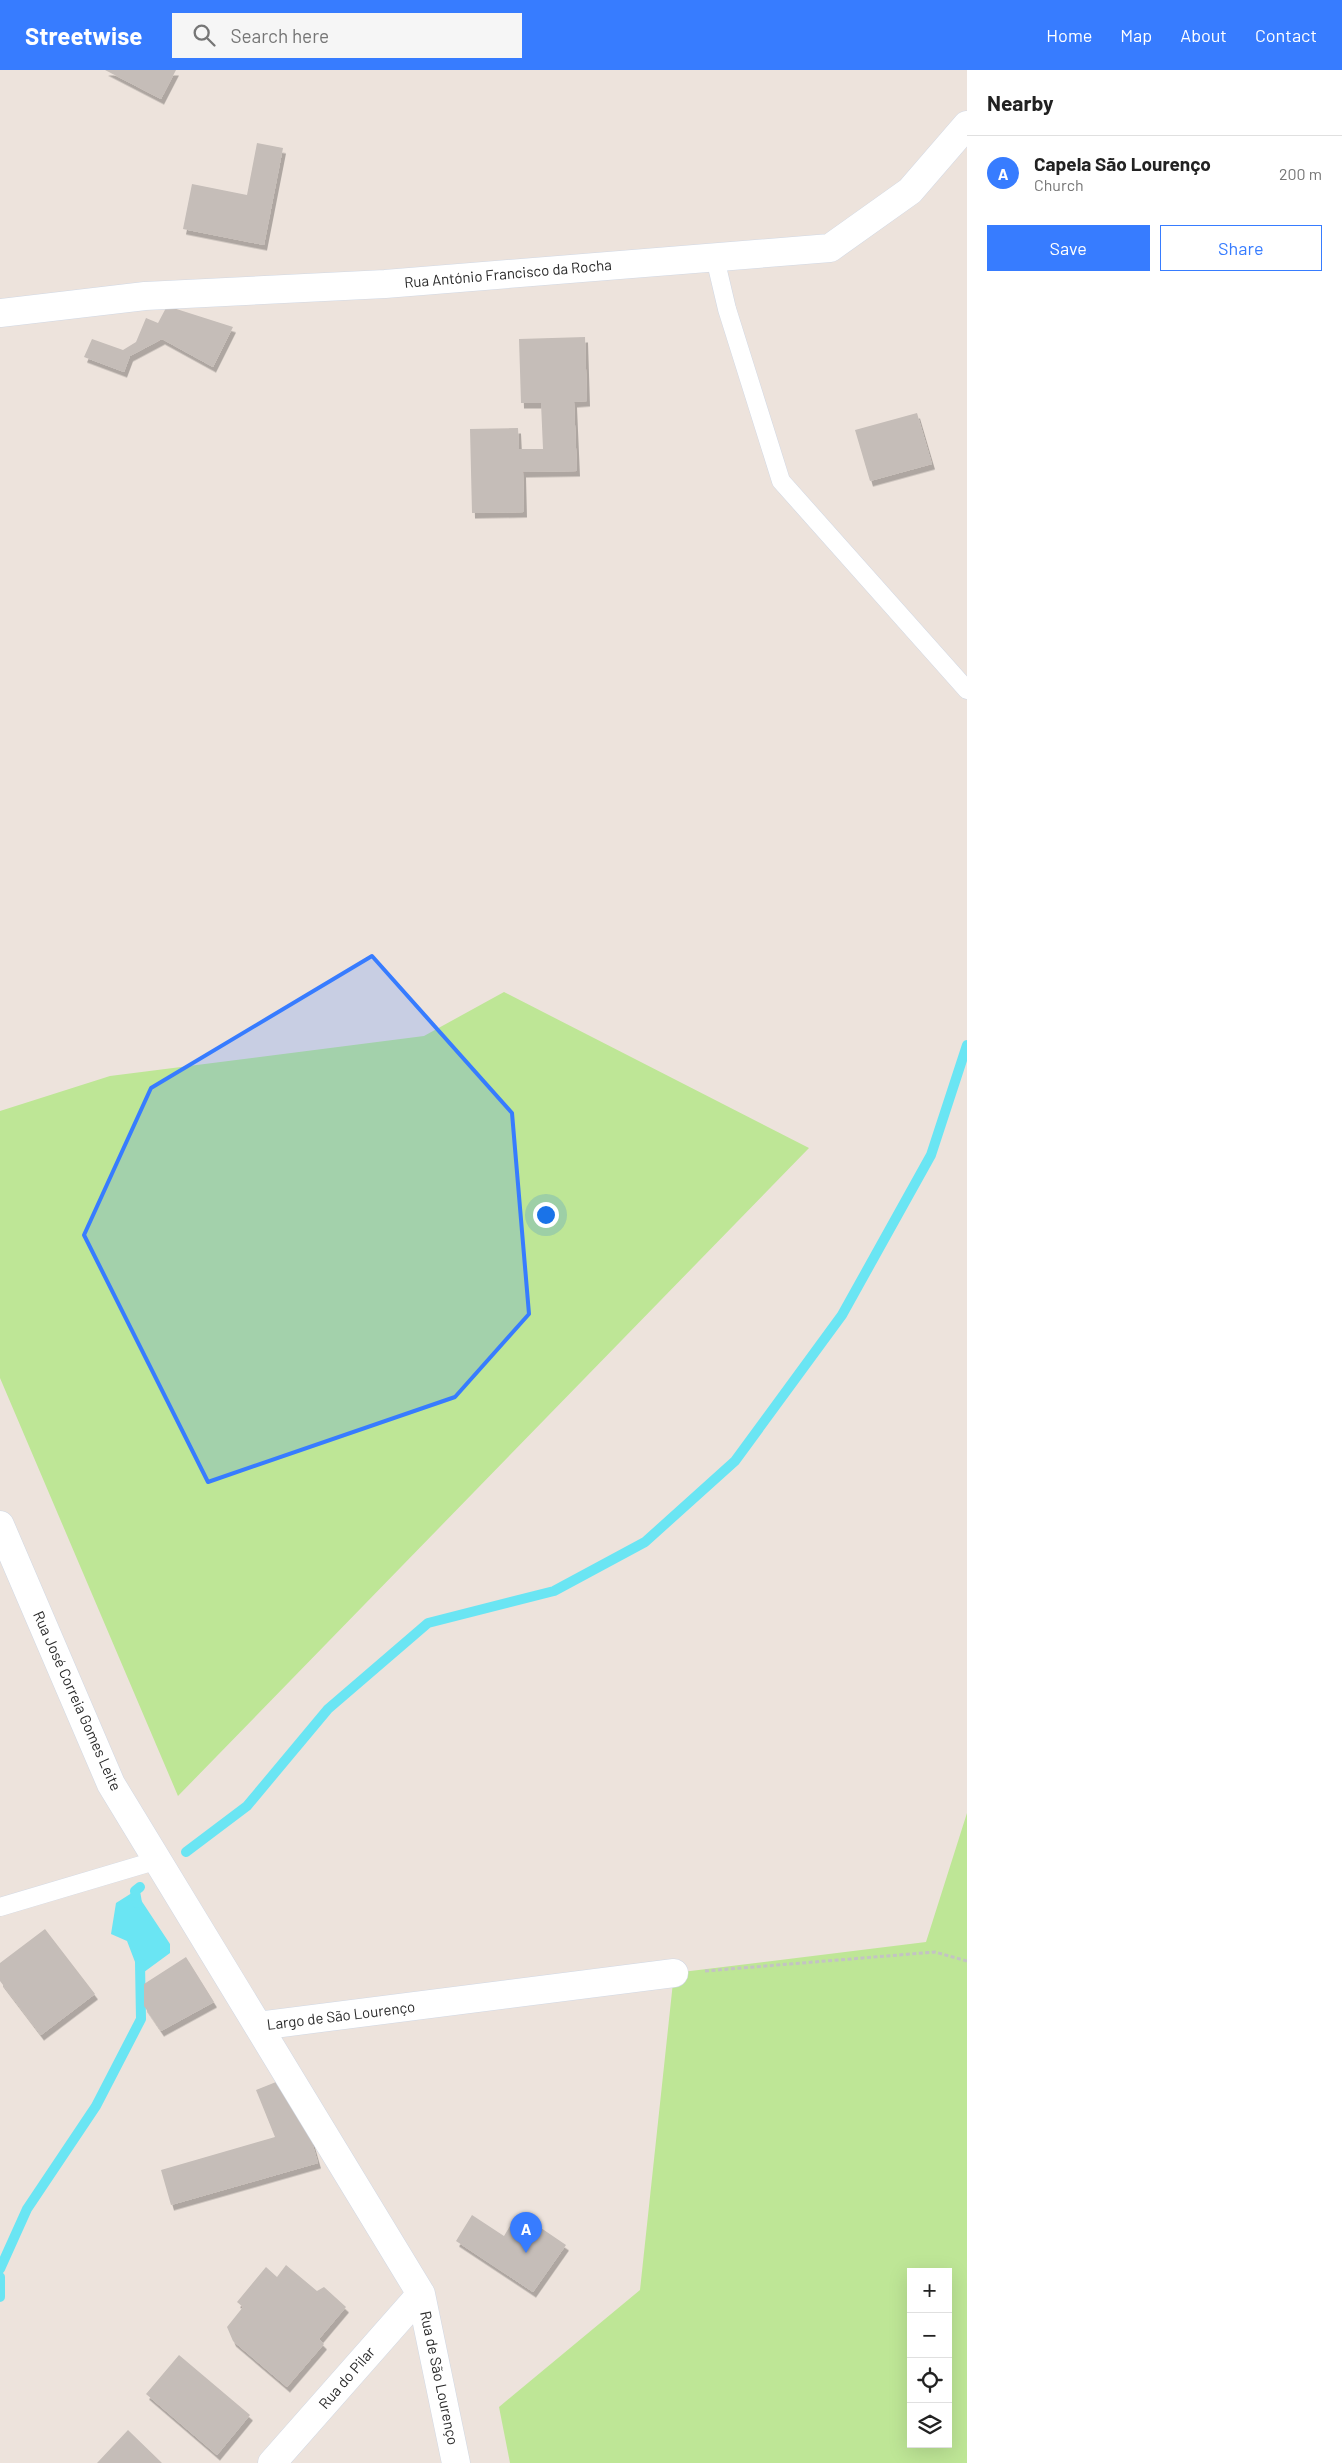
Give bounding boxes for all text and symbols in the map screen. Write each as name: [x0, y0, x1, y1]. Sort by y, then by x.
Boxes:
search box: [172, 13, 522, 58]
text: Streetwise: [25, 21, 142, 50]
icon: search: [190, 21, 218, 49]
text: Search here: [230, 24, 329, 47]
text: Home: [1046, 24, 1092, 46]
text: Map: [1120, 24, 1152, 46]
text: About: [1180, 24, 1227, 46]
text: Contact: [1255, 24, 1317, 46]
text: Nearby: [987, 90, 1053, 115]
text: Capela São Lourenço: [1034, 152, 1211, 175]
text: A: [998, 164, 1008, 183]
text: 200 m: [1279, 164, 1322, 183]
text: Church: [1034, 175, 1084, 194]
button: Save: [987, 225, 1150, 271]
button: Share: [1160, 225, 1322, 271]
street label: Rua António Francisco da Rocha: [403, 255, 612, 291]
your location: [533, 1202, 559, 1228]
street label: Rua José Correia Gomes Leite: [30, 1608, 126, 1793]
street label: Largo de São Lourenço: [266, 1997, 416, 2033]
pin: A: [510, 2212, 542, 2253]
map controls: [907, 2268, 952, 2448]
button: +: [907, 2268, 952, 2313]
street label: Rua de São Lourenço: [417, 2309, 463, 2446]
button: −: [907, 2313, 952, 2358]
street label: Rua do Pilar: [314, 2342, 378, 2412]
button: locate: [907, 2358, 952, 2403]
button: layers: [907, 2403, 952, 2448]

